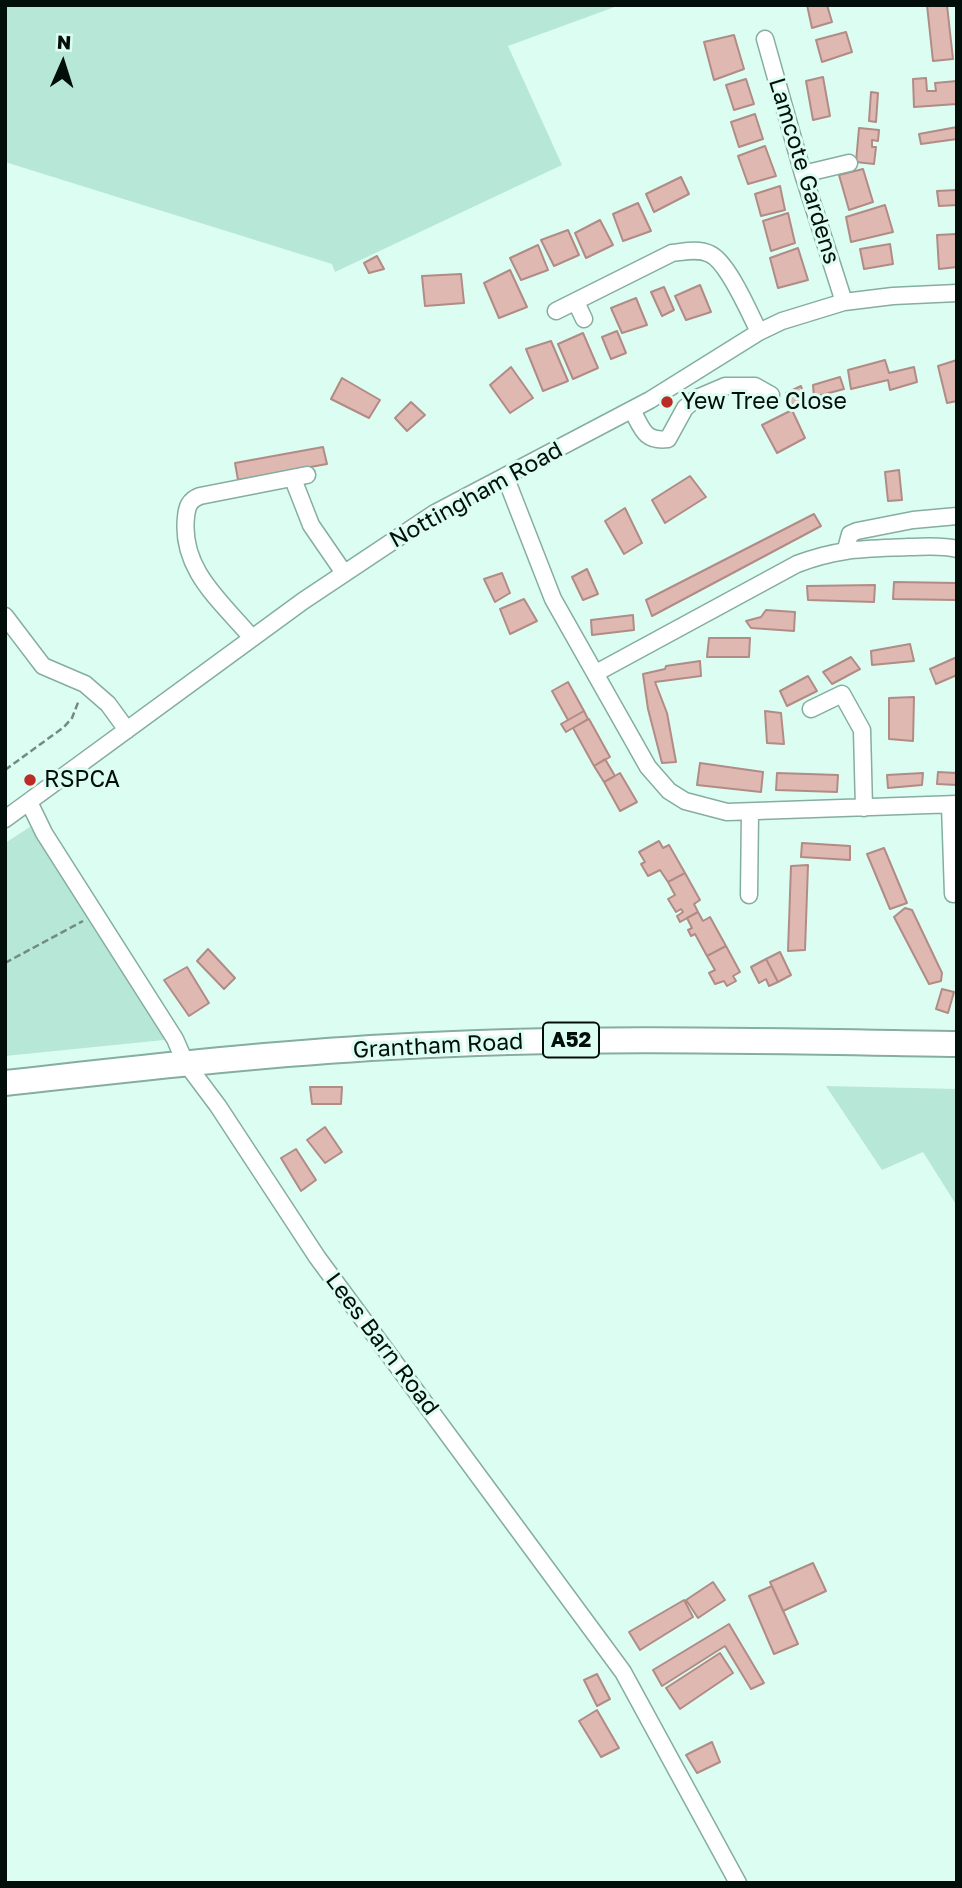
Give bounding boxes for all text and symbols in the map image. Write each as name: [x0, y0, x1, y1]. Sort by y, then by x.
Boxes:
north arrow: [28, 28, 98, 98]
text: N: [56, 30, 72, 53]
street label: Lamcote Gardens: [763, 75, 845, 267]
place label: Yew Tree Close: [681, 388, 847, 416]
marker: Yew Tree Close: [659, 394, 675, 410]
street label: Nottingham Road: [385, 436, 567, 554]
place label: RSPCA: [44, 766, 120, 794]
marker: RSPCA: [22, 772, 38, 788]
road number: A52: [543, 1023, 599, 1058]
street label: Grantham Road: [352, 1028, 524, 1064]
street label: Lees Barn Road: [319, 1267, 445, 1421]

